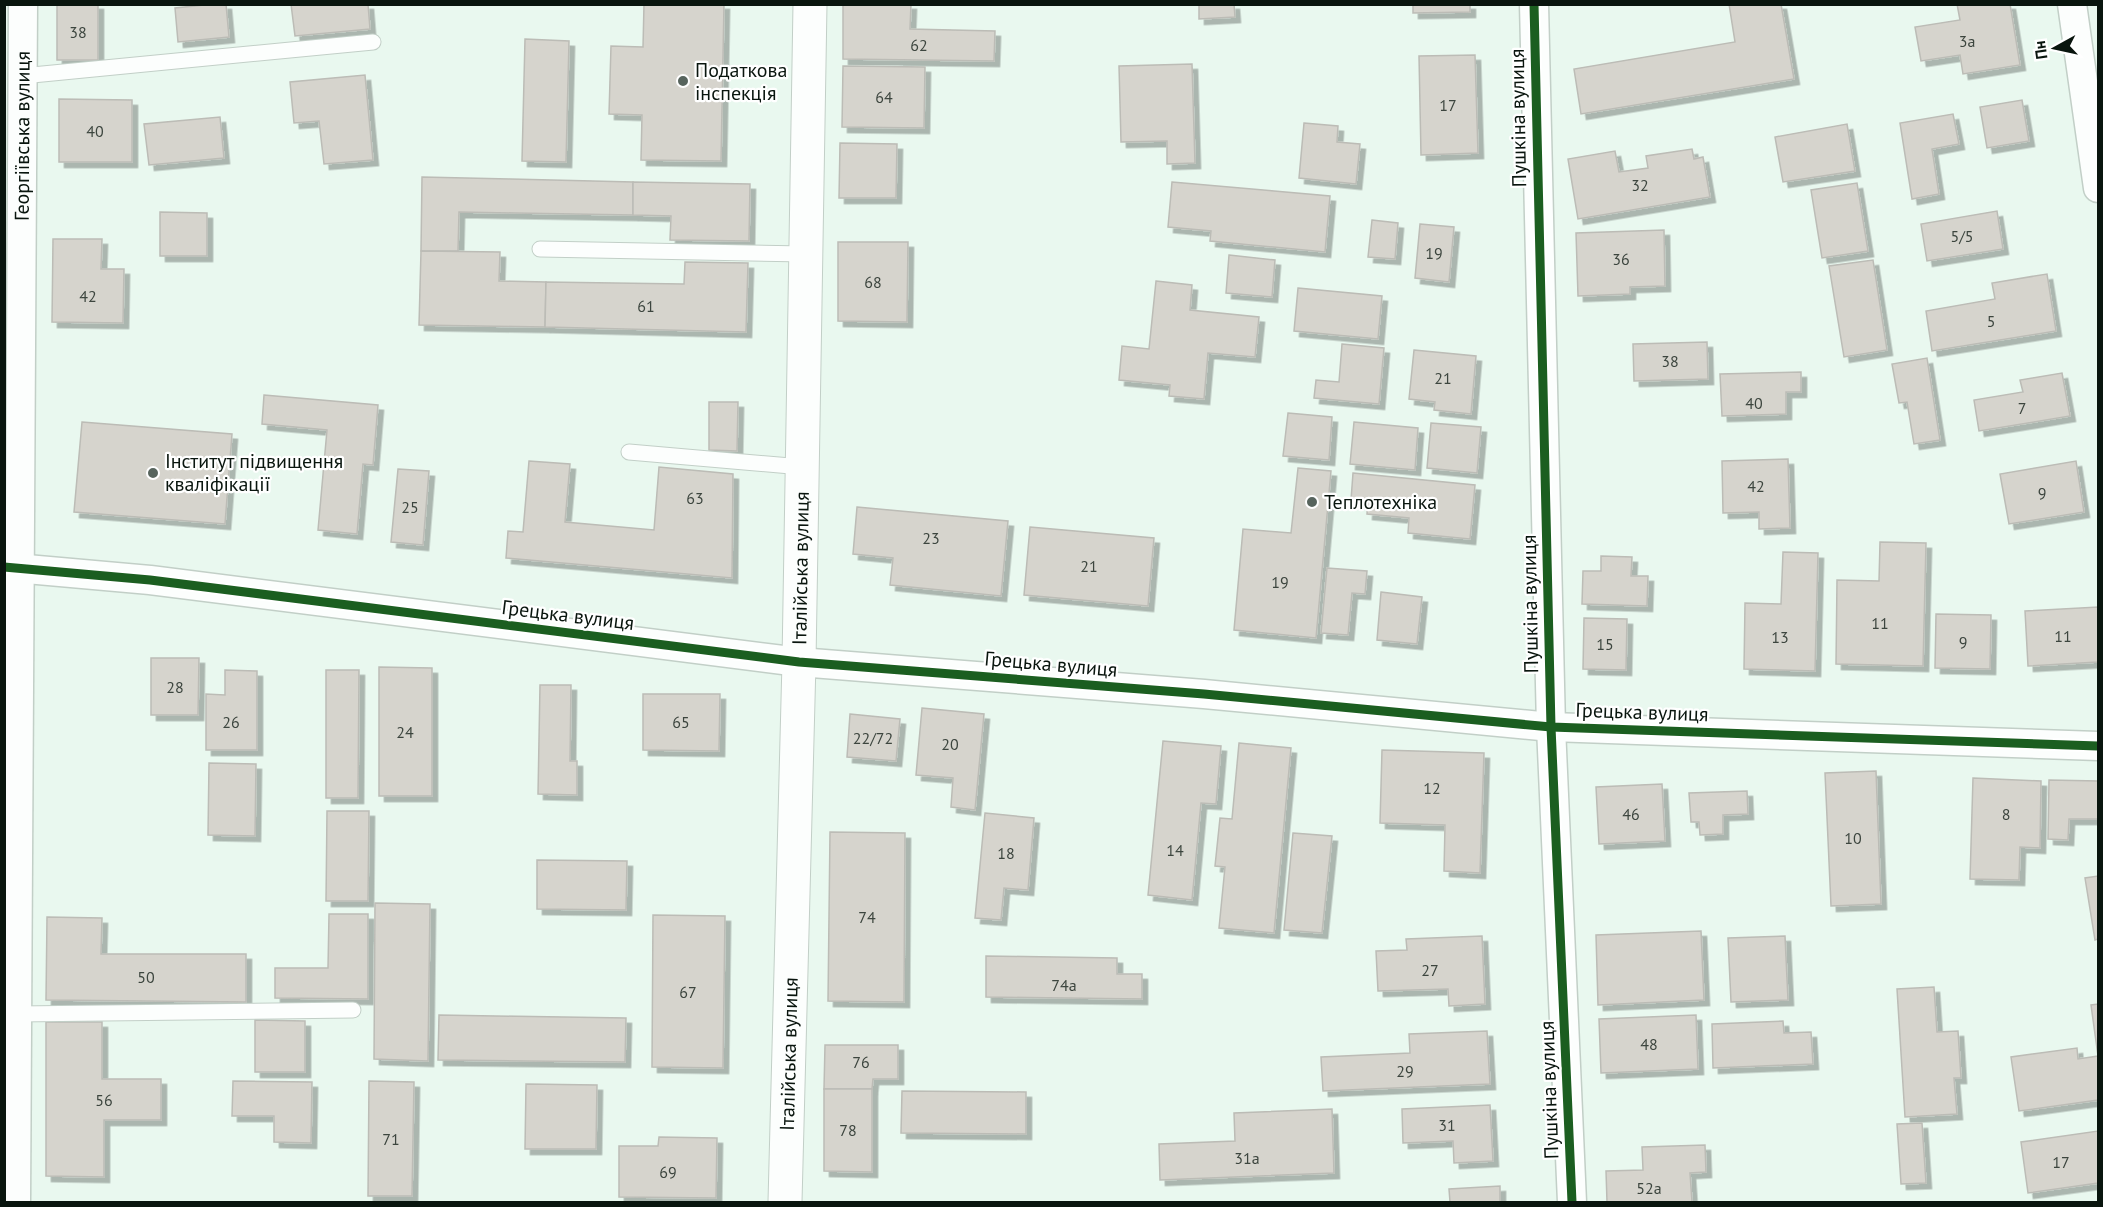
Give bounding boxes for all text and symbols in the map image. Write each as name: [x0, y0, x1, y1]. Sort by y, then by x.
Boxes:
north arrow: [2025, 18, 2085, 78]
house number: 38: [69, 22, 87, 42]
house number: 3а: [1959, 31, 1975, 51]
house number: 62: [910, 35, 928, 55]
text: Пн: [2029, 39, 2051, 61]
street label: Пушкіна вулиця: [1504, 48, 1532, 188]
street label: Георгіївська вулиця: [9, 51, 36, 221]
place label: Податкова інспекція: [695, 57, 787, 106]
marker: Податкова інспекція: [676, 74, 690, 88]
house number: 64: [875, 87, 893, 107]
house number: 17: [1439, 95, 1457, 115]
house number: 40: [86, 121, 104, 141]
house number: 32: [1631, 175, 1649, 195]
house number: 5/5: [1950, 226, 1974, 246]
house number: 19: [1425, 243, 1443, 263]
house number: 36: [1612, 249, 1630, 269]
house number: 68: [864, 272, 882, 292]
house number: 42: [79, 286, 97, 306]
house number: 61: [637, 296, 655, 316]
house number: 5: [1987, 311, 1995, 331]
house number: 38: [1661, 351, 1679, 371]
house number: 21: [1434, 368, 1452, 388]
house number: 40: [1745, 393, 1763, 413]
house number: 7: [2018, 398, 2026, 418]
place label: Інститут підвищення кваліфікації: [165, 448, 343, 497]
marker: Інститут підвищення кваліфікації: [146, 466, 160, 480]
house number: 42: [1747, 476, 1765, 496]
house number: 9: [2038, 483, 2046, 503]
house number: 63: [686, 488, 704, 508]
place label: Теплотехніка: [1324, 489, 1437, 515]
street label: Італійська вулиця: [786, 491, 815, 645]
marker: Теплотехніка: [1305, 495, 1319, 509]
house number: 25: [401, 497, 419, 517]
house number: 23: [922, 528, 940, 548]
street label: Пушкіна вулиця: [1516, 534, 1544, 674]
house number: 21: [1080, 556, 1098, 576]
house number: 19: [1271, 572, 1289, 592]
street label: Грецька вулиця: [500, 594, 636, 636]
house number: 11: [1871, 613, 1889, 633]
house number: 11: [2054, 626, 2072, 646]
house number: 13: [1771, 627, 1789, 647]
house number: 9: [1959, 632, 1967, 652]
house number: 15: [1596, 634, 1614, 654]
street label: Грецька вулиця: [984, 645, 1118, 683]
house number: 28: [166, 677, 184, 697]
street label: Грецька вулиця: [1575, 697, 1709, 727]
house number: 26: [222, 712, 240, 732]
house number: 65: [672, 712, 690, 732]
house number: 24: [396, 722, 414, 742]
house number: 22/72: [853, 728, 893, 748]
house number: 20: [941, 734, 959, 754]
house number: 12: [1423, 778, 1441, 798]
house number: 46: [1622, 804, 1640, 824]
house number: 8: [2002, 804, 2010, 824]
house number: 10: [1844, 828, 1862, 848]
house number: 14: [1166, 840, 1184, 860]
house number: 18: [997, 843, 1015, 863]
house number: 74: [858, 907, 876, 927]
house number: 27: [1421, 960, 1439, 980]
house number: 50: [137, 967, 155, 987]
house number: 74а: [1051, 975, 1077, 995]
street label: Італійська вулиця: [774, 977, 804, 1131]
house number: 67: [679, 982, 697, 1002]
street label: Пушкіна вулиця: [1534, 1020, 1564, 1160]
house number: 48: [1640, 1034, 1658, 1054]
house number: 76: [852, 1052, 870, 1072]
house number: 29: [1396, 1061, 1414, 1081]
house number: 56: [95, 1090, 113, 1110]
house number: 31: [1438, 1115, 1456, 1135]
house number: 78: [839, 1120, 857, 1140]
house number: 71: [382, 1129, 400, 1149]
house number: 31а: [1234, 1148, 1260, 1168]
house number: 17: [2052, 1152, 2070, 1172]
house number: 69: [659, 1162, 677, 1182]
house number: 52а: [1636, 1178, 1662, 1198]

